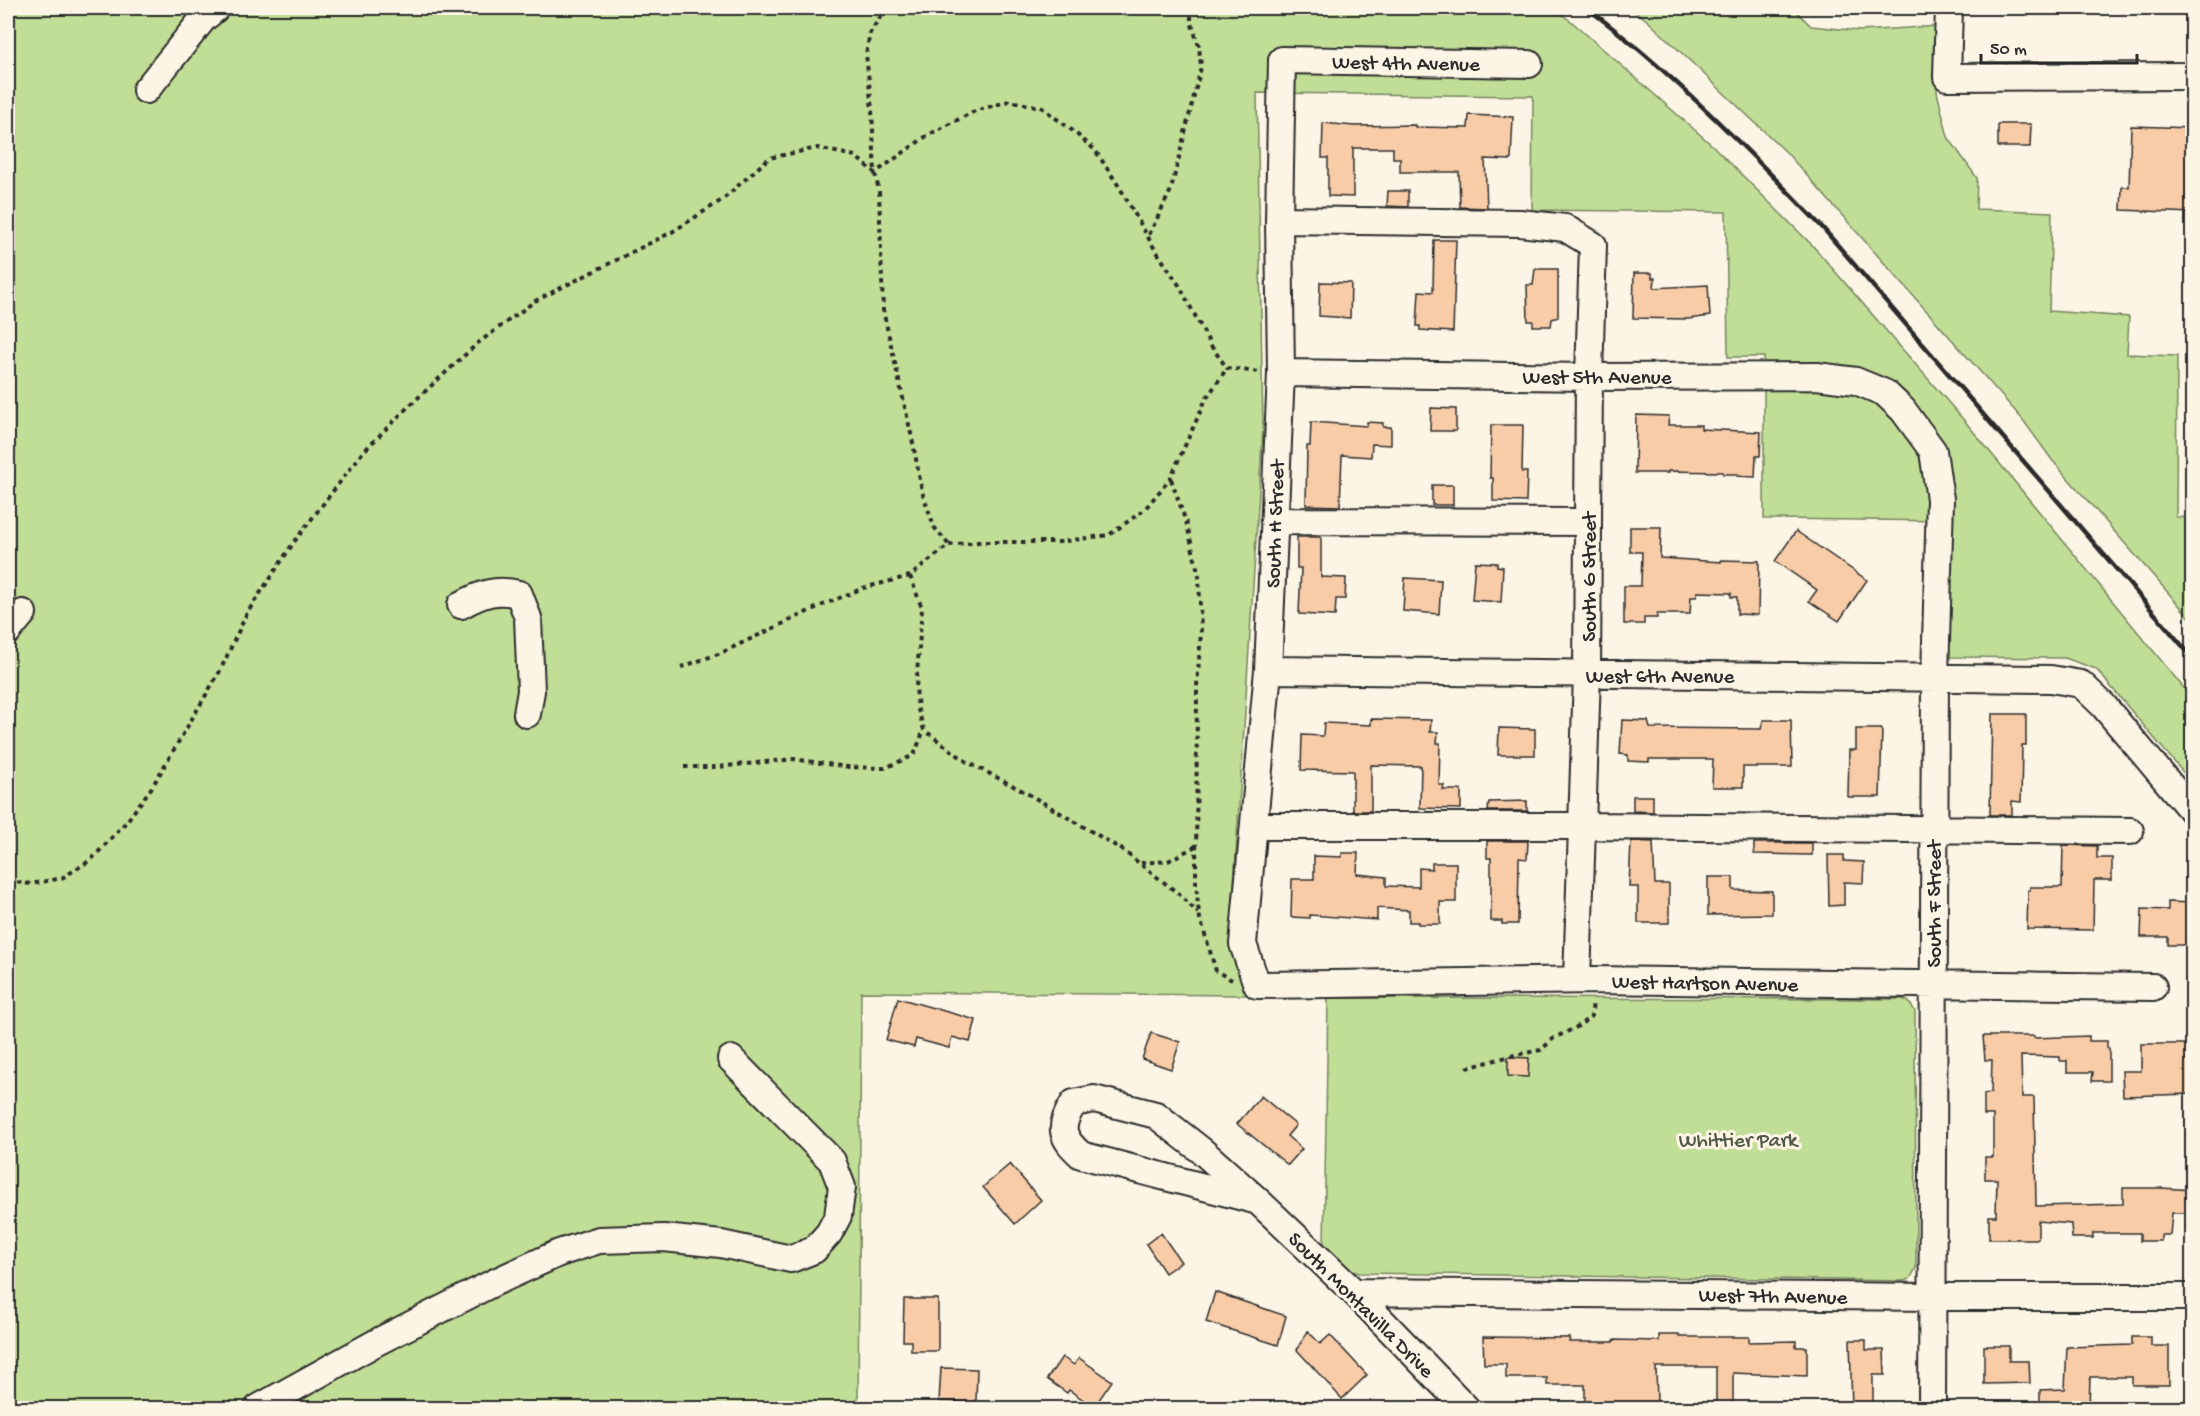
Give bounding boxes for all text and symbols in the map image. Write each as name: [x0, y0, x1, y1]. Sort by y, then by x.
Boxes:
scale bar: [1981, 27, 2137, 65]
text: 50 m: [1990, 40, 2027, 61]
street label: West 4th Avenue: [1332, 52, 1481, 79]
street label: West 5th Avenue: [1523, 367, 1673, 392]
street label: South H Street: [1263, 457, 1292, 589]
street label: South G Street: [1579, 510, 1604, 642]
street label: West 6th Avenue: [1586, 666, 1735, 691]
street label: South F Street: [1924, 838, 1949, 968]
street label: West Hartson Avenue: [1612, 971, 1799, 1000]
park label: Whittier Park: [1679, 1130, 1800, 1155]
street label: South Montavilla Drive: [1281, 1228, 1439, 1386]
street label: West 7th Avenue: [1698, 1285, 1849, 1312]

